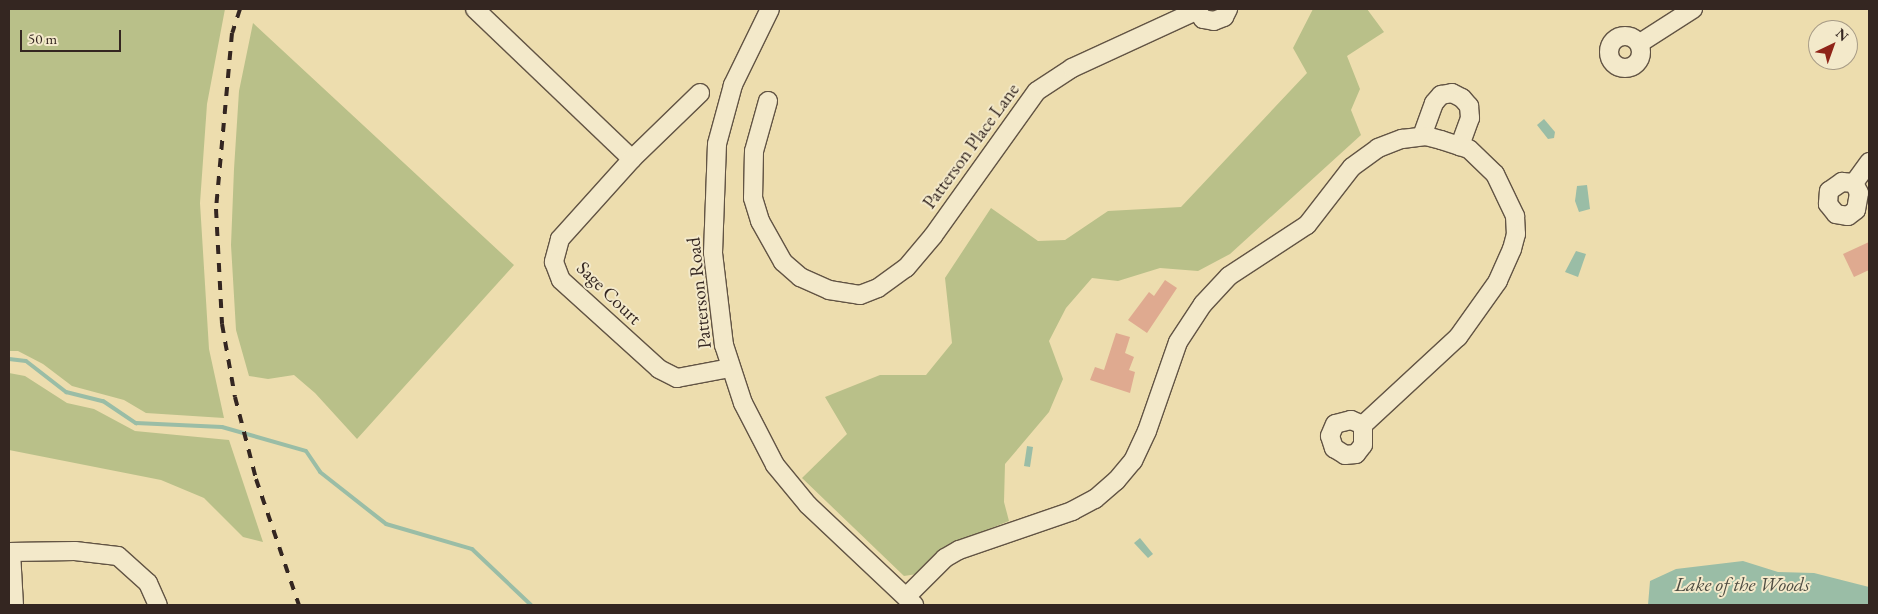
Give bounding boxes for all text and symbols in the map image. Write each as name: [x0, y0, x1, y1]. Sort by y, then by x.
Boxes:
scale bar: [22, 20, 124, 52]
north arrow: [1808, 20, 1858, 70]
text: N: [1832, 24, 1853, 45]
text: 50 m: [28, 29, 57, 48]
street label: Patterson Place Lane: [918, 79, 1024, 213]
street label: Patterson Road: [682, 236, 716, 350]
street label: Sage Court: [572, 257, 646, 329]
water label: Lake of the Woods: [1674, 572, 1810, 596]

